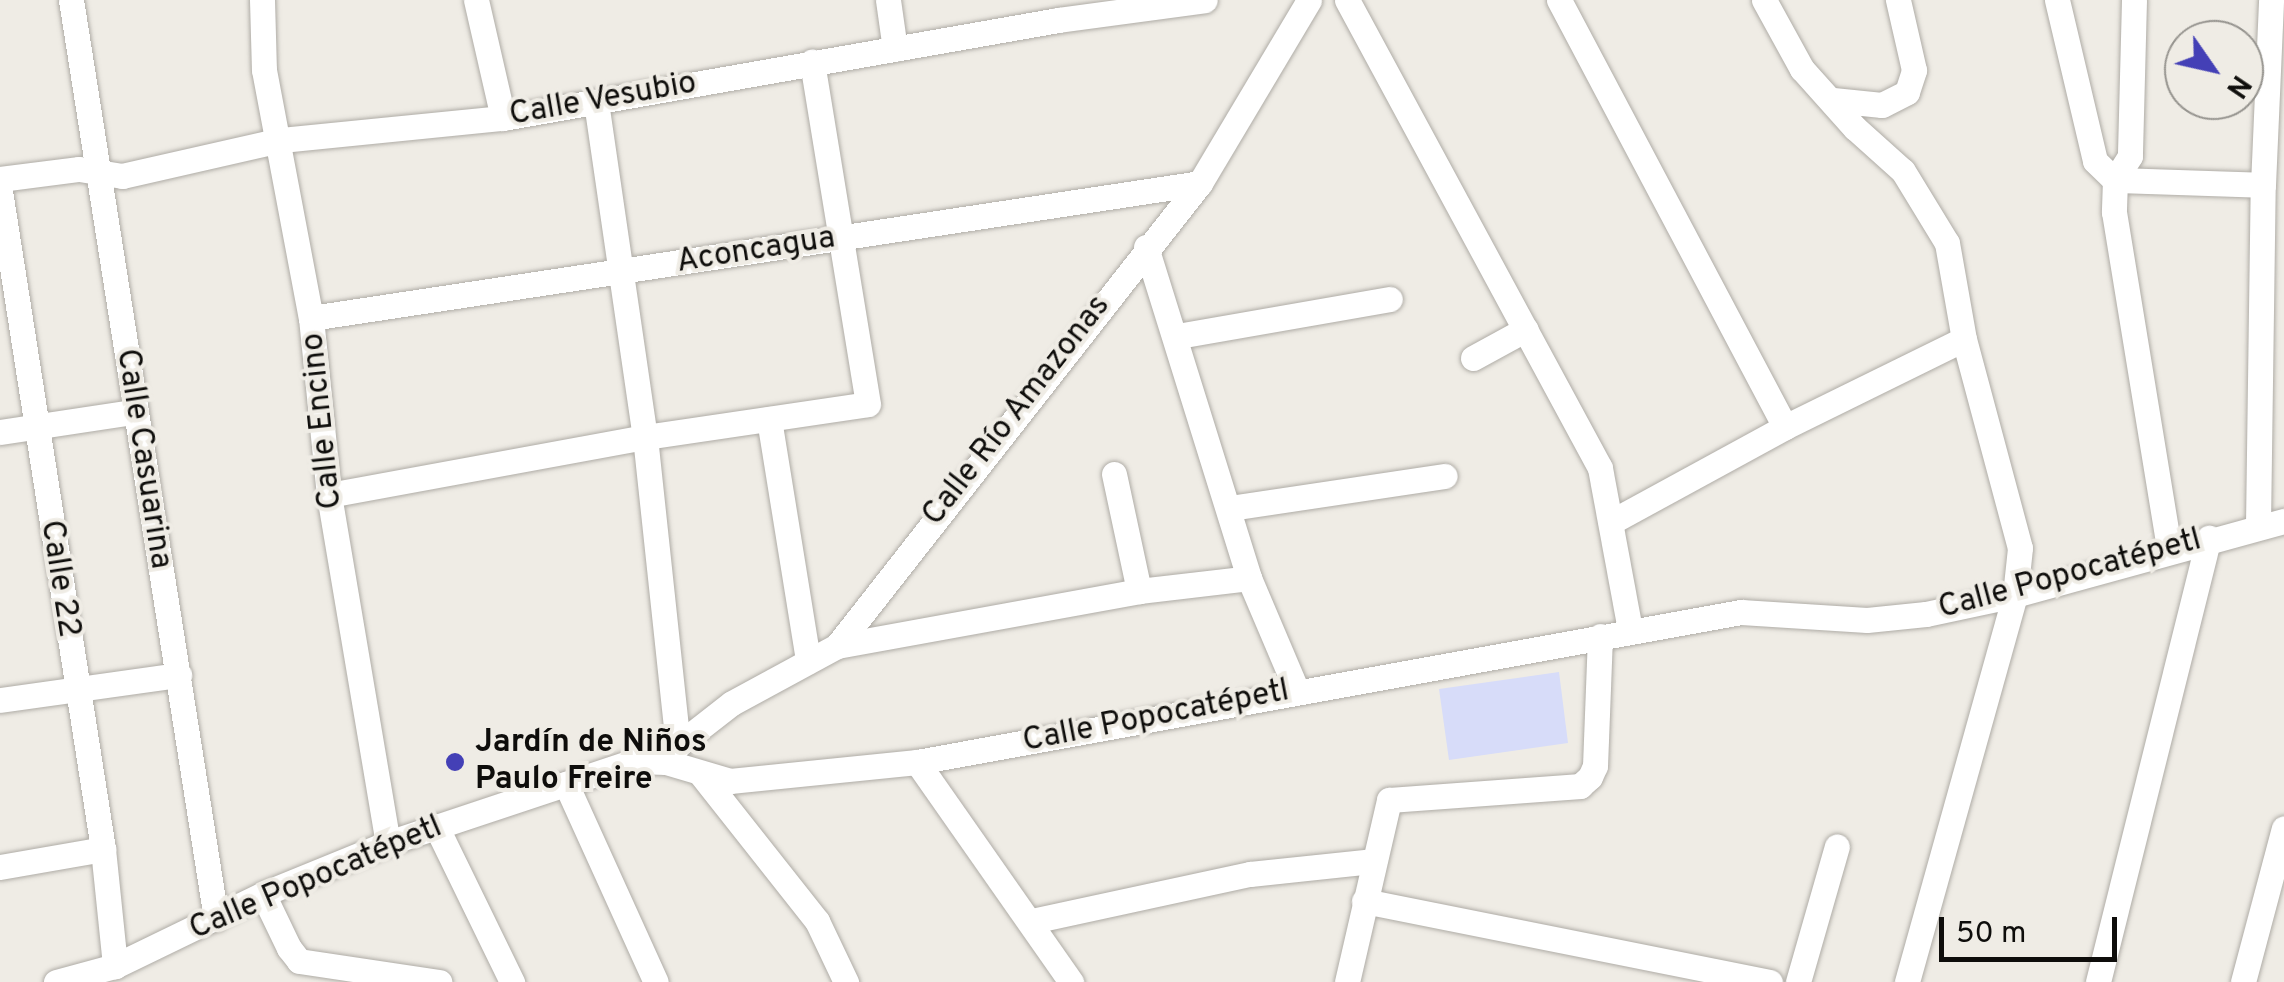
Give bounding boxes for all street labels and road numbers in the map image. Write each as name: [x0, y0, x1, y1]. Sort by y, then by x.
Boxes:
street label: Calle Vesubio: [506, 65, 700, 135]
street label: Aconcagua: [674, 220, 838, 282]
street label: Calle Río Amazonas: [915, 288, 1119, 534]
street label: Calle Encino: [295, 331, 351, 511]
street label: Calle Casuarina: [107, 346, 179, 572]
street label: Calle 22: [31, 518, 87, 640]
street label: Calle Popocatépetl: [1934, 521, 2206, 629]
street label: Calle Popocatépetl: [1020, 672, 1292, 762]
street label: Calle Popocatépetl: [184, 809, 448, 949]

